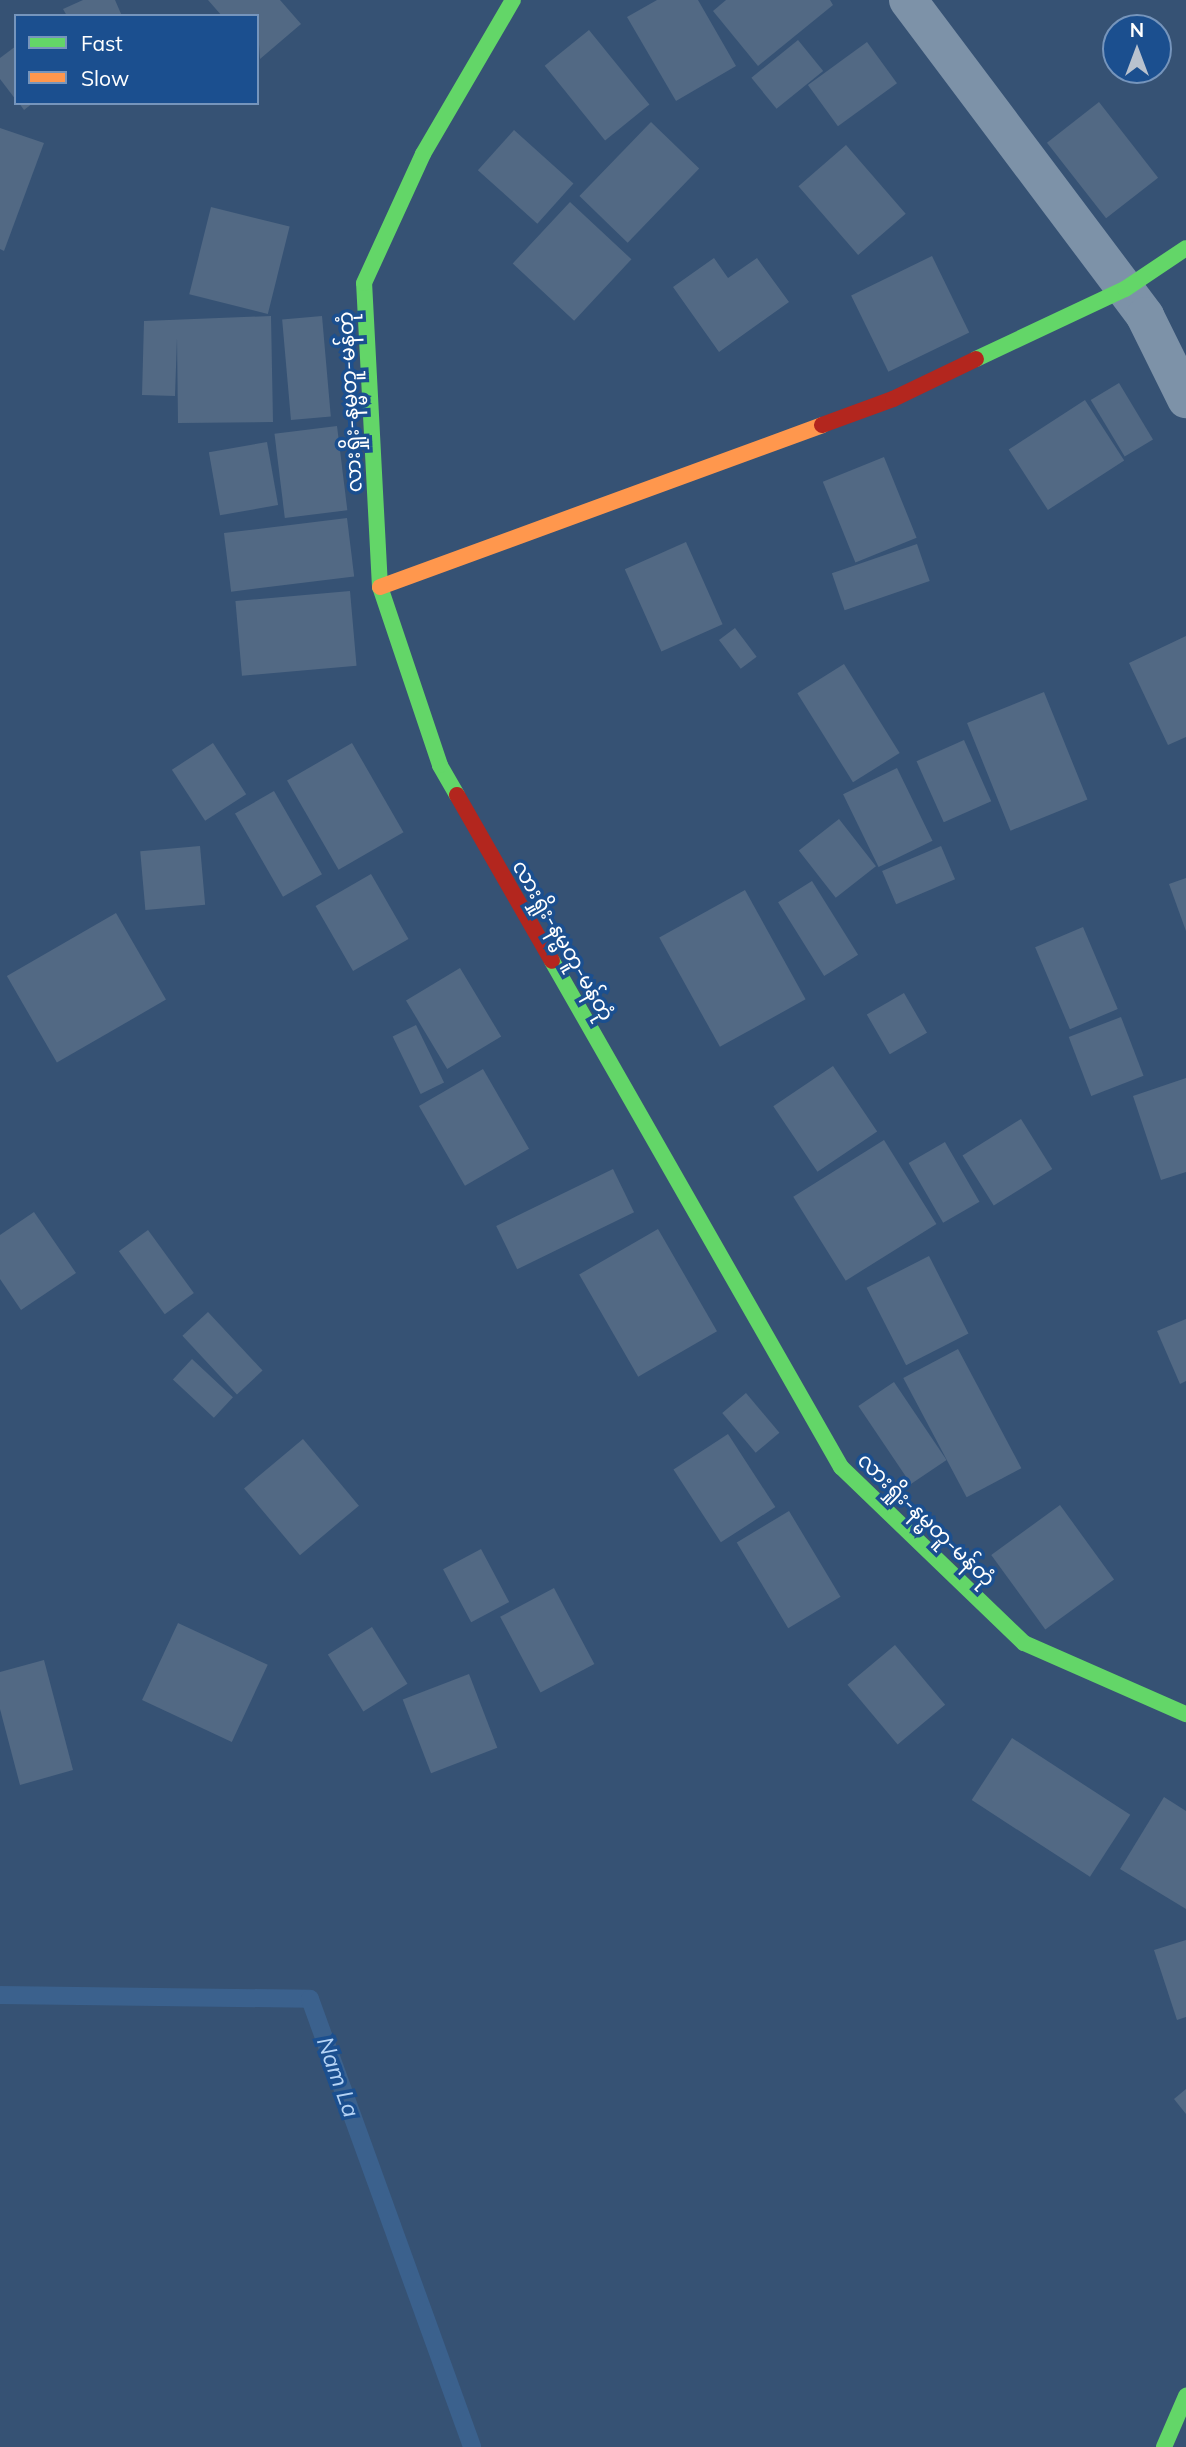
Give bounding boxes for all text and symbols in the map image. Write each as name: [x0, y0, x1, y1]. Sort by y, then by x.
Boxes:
legend: [14, 14, 259, 105]
north arrow: [1102, 14, 1172, 84]
text: N: [1130, 18, 1144, 42]
text: Fast: [81, 30, 123, 56]
text: Slow: [81, 65, 129, 91]
street label: လားရှိုး-နမ္မတူ-မန်တုံ: [332, 311, 366, 493]
street label: လားရှိုး-နမ္မတူ-မန်တုံ: [508, 855, 620, 1025]
street label: လားရှိုး-နမ္မတူ-မန်တုံ: [853, 1447, 1001, 1591]
water label: Nam La: [311, 2033, 365, 2121]

